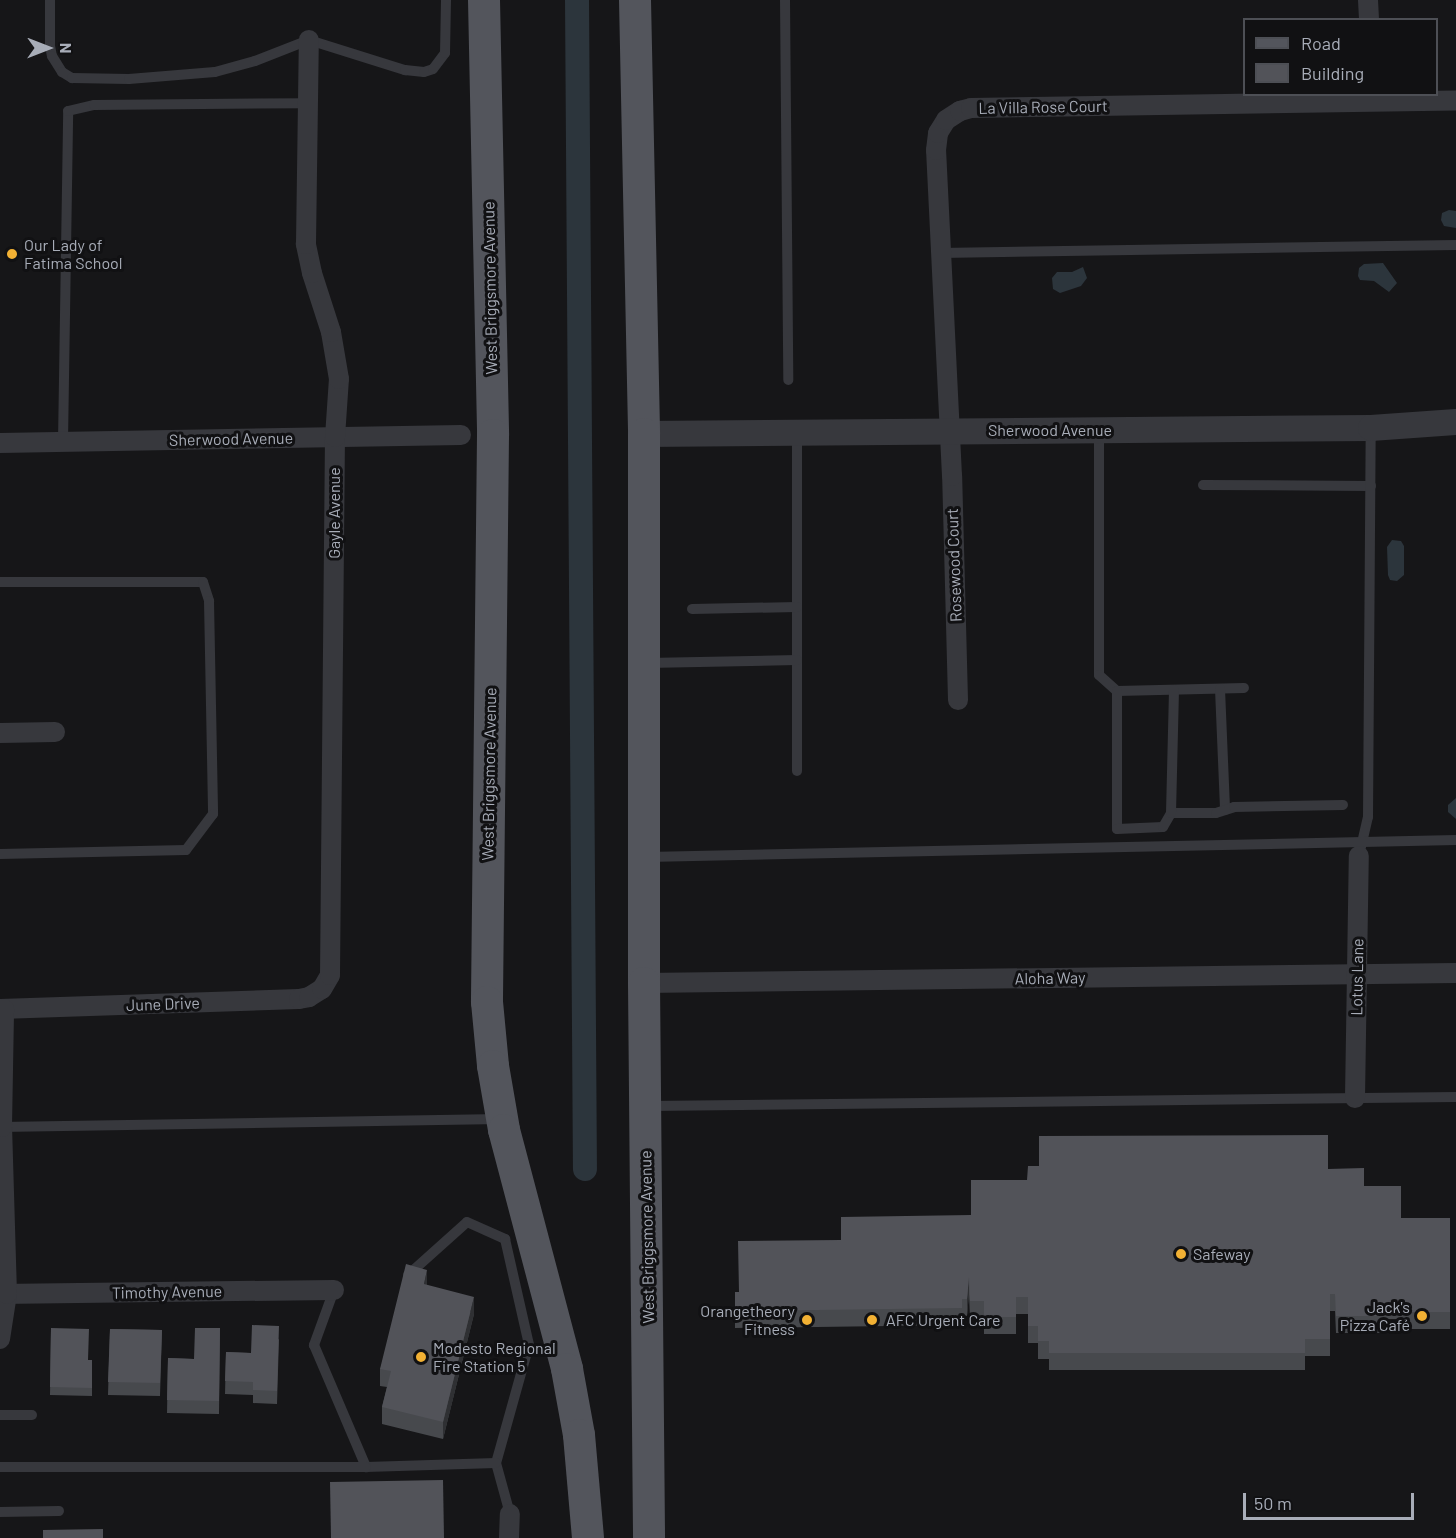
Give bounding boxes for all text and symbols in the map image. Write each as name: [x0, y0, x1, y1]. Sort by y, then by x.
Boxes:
north arrow: [18, 18, 78, 78]
legend: [1243, 18, 1438, 96]
text: Road: [1301, 32, 1341, 54]
text: N: [57, 43, 76, 53]
text: Building: [1301, 62, 1364, 84]
street label: La Villa Rose Court: [978, 96, 1108, 118]
street label: West Briggsmore Avenue: [479, 201, 501, 375]
place label: Our Lady of Fatima School: [24, 235, 122, 273]
marker: Our Lady of Fatima School: [5, 247, 19, 261]
street label: Sherwood Avenue: [988, 420, 1112, 440]
street label: Sherwood Avenue: [169, 428, 293, 450]
street label: Gayle Avenue: [324, 467, 344, 559]
street label: Rosewood Court: [942, 508, 966, 622]
street label: West Briggsmore Avenue: [478, 687, 500, 861]
street label: Lotus Lane: [1347, 938, 1367, 1016]
street label: Aloha Way: [1014, 968, 1086, 988]
street label: June Drive: [126, 993, 200, 1015]
street label: West Briggsmore Avenue: [636, 1150, 658, 1324]
place label: Safeway: [1193, 1244, 1251, 1264]
marker: Safeway: [1174, 1247, 1188, 1261]
street label: Timothy Avenue: [112, 1281, 222, 1303]
place label: Jack's Pizza Café: [1340, 1297, 1410, 1335]
place label: Orangetheory Fitness: [700, 1301, 795, 1339]
marker: Jack's Pizza Café: [1415, 1309, 1429, 1323]
place label: AFC Urgent Care: [886, 1310, 1000, 1330]
marker: AFC Urgent Care: [863, 1311, 881, 1329]
marker: Orangetheory Fitness: [800, 1313, 814, 1327]
place label: Modesto Regional Fire Station 5: [433, 1338, 556, 1376]
marker: Modesto Regional Fire Station 5: [414, 1350, 428, 1364]
scale bar: [1246, 1481, 1417, 1519]
text: 50 m: [1254, 1492, 1292, 1514]

